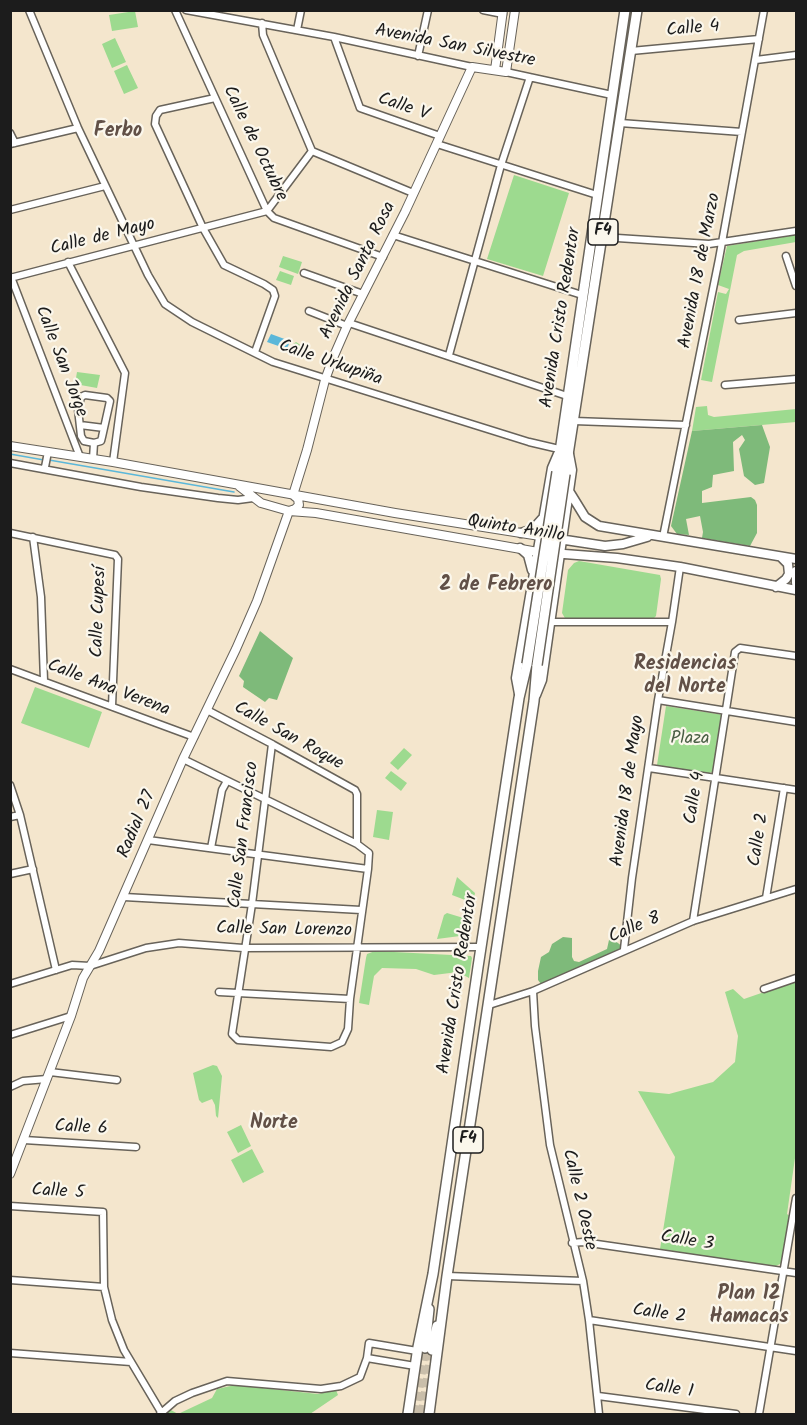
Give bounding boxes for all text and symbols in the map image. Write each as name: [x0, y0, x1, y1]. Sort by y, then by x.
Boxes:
street label: Calle 4: [666, 17, 720, 43]
street label: Avenida San Silvestre: [373, 21, 537, 73]
street label: Calle de Octubre: [217, 83, 291, 205]
street label: Calle V: [374, 89, 432, 127]
district label: Ferbo: [94, 121, 142, 145]
street label: Avenida 18 de Marzo: [675, 191, 727, 351]
street label: Avenida Santa Rosa: [316, 199, 402, 343]
street label: Calle de Mayo: [49, 215, 157, 261]
road number: F4: [588, 219, 618, 245]
street label: Avenida Cristo Redentor: [537, 226, 587, 410]
street label: Calle San Jorge: [29, 303, 91, 421]
street label: Calle Urkupiña: [275, 336, 385, 392]
street label: Quinto Anillo: [466, 512, 566, 548]
street label: Calle Cupesí: [88, 566, 112, 658]
district label: 2 de Febrero: [440, 575, 552, 599]
district label: Residencias del Norte: [634, 654, 736, 701]
street label: Calle Ana Verena: [44, 656, 172, 722]
street label: Calle San Roque: [229, 698, 347, 776]
street label: Avenida 18 de Mayo: [608, 714, 650, 868]
park label: Plaza: [671, 729, 709, 751]
street label: Calle San Francisco: [225, 760, 265, 910]
street label: Calle 4: [681, 770, 711, 826]
street label: Radial 27: [114, 788, 162, 862]
street label: Calle 2: [745, 812, 775, 868]
street label: Avenida Cristo Redentor: [434, 892, 484, 1076]
street label: Calle 8: [606, 908, 664, 950]
street label: Calle San Lorenzo: [216, 919, 352, 943]
district label: Norte: [250, 1113, 298, 1137]
street label: Calle 6: [54, 1117, 108, 1141]
road number: F4: [453, 1127, 483, 1153]
street label: Calle 2 Oeste: [556, 1147, 600, 1253]
street label: Calle 5: [31, 1181, 85, 1205]
street label: Calle 3: [659, 1227, 715, 1257]
district label: Plan 12 Hamacas: [709, 1284, 789, 1331]
street label: Calle 2: [631, 1301, 687, 1329]
street label: Calle 1: [643, 1376, 695, 1404]

